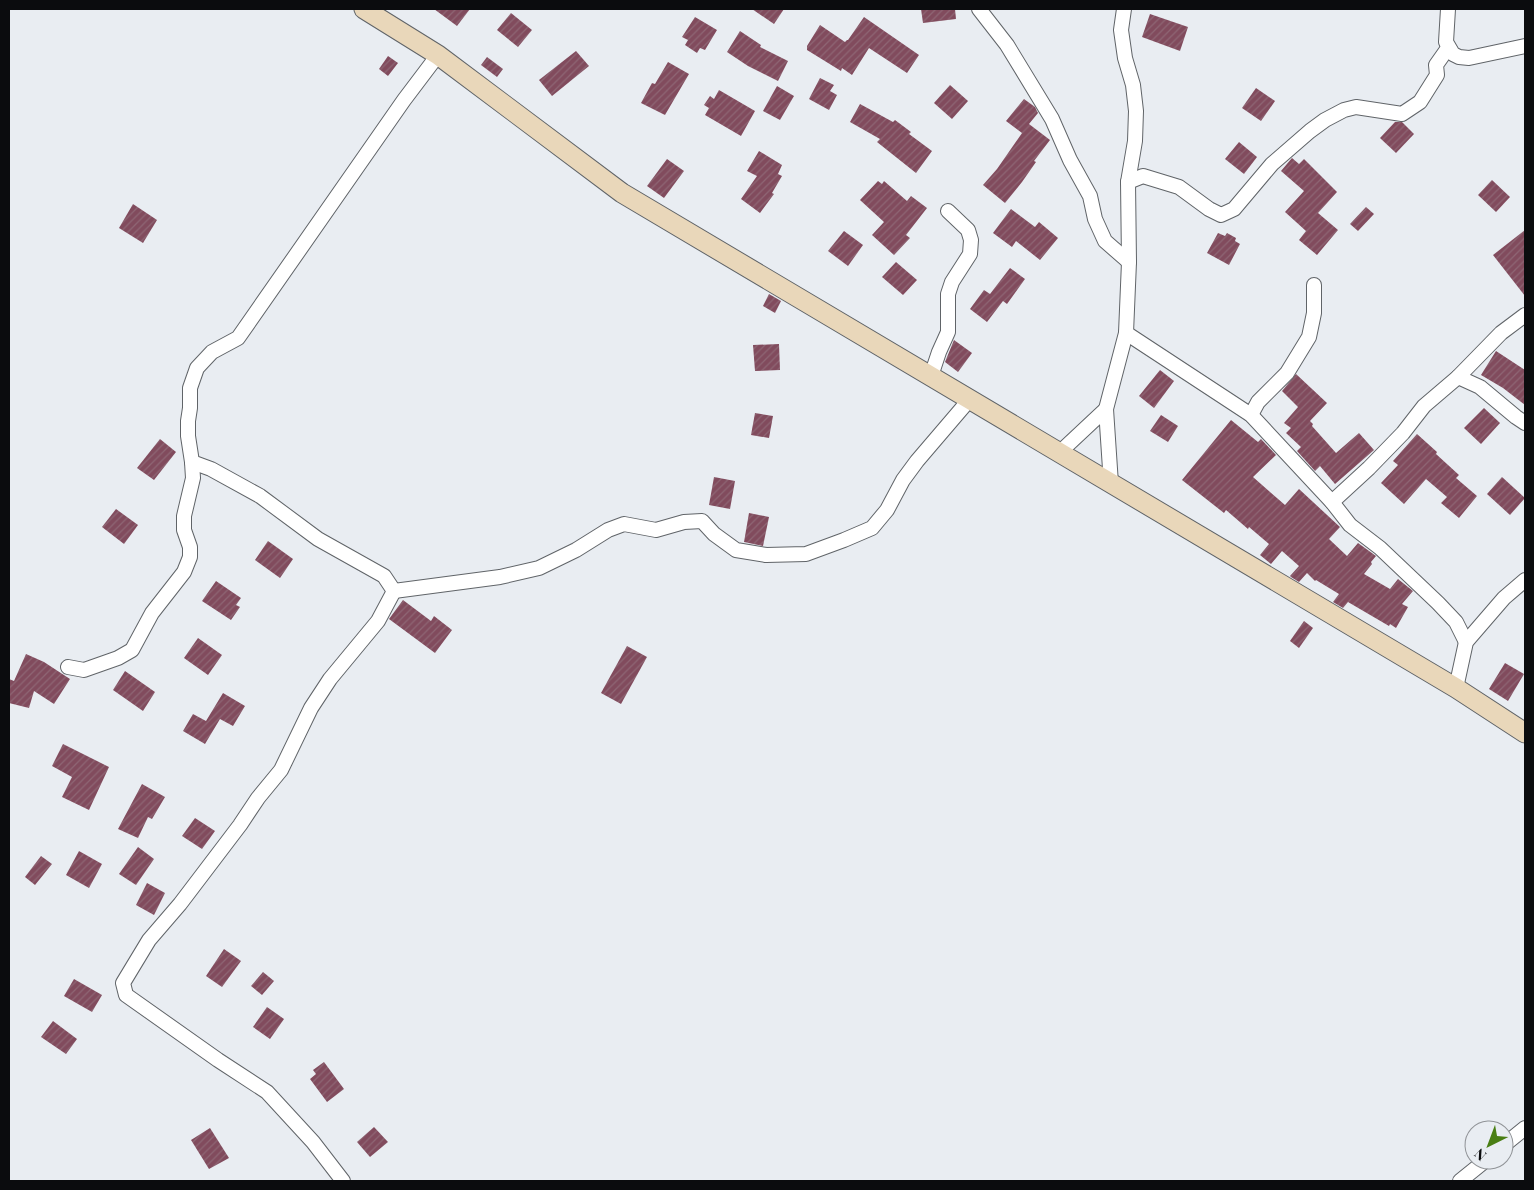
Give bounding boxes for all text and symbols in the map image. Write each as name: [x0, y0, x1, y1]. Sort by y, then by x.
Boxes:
north arrow: [1464, 1120, 1514, 1170]
text: N: [1470, 1145, 1490, 1165]

